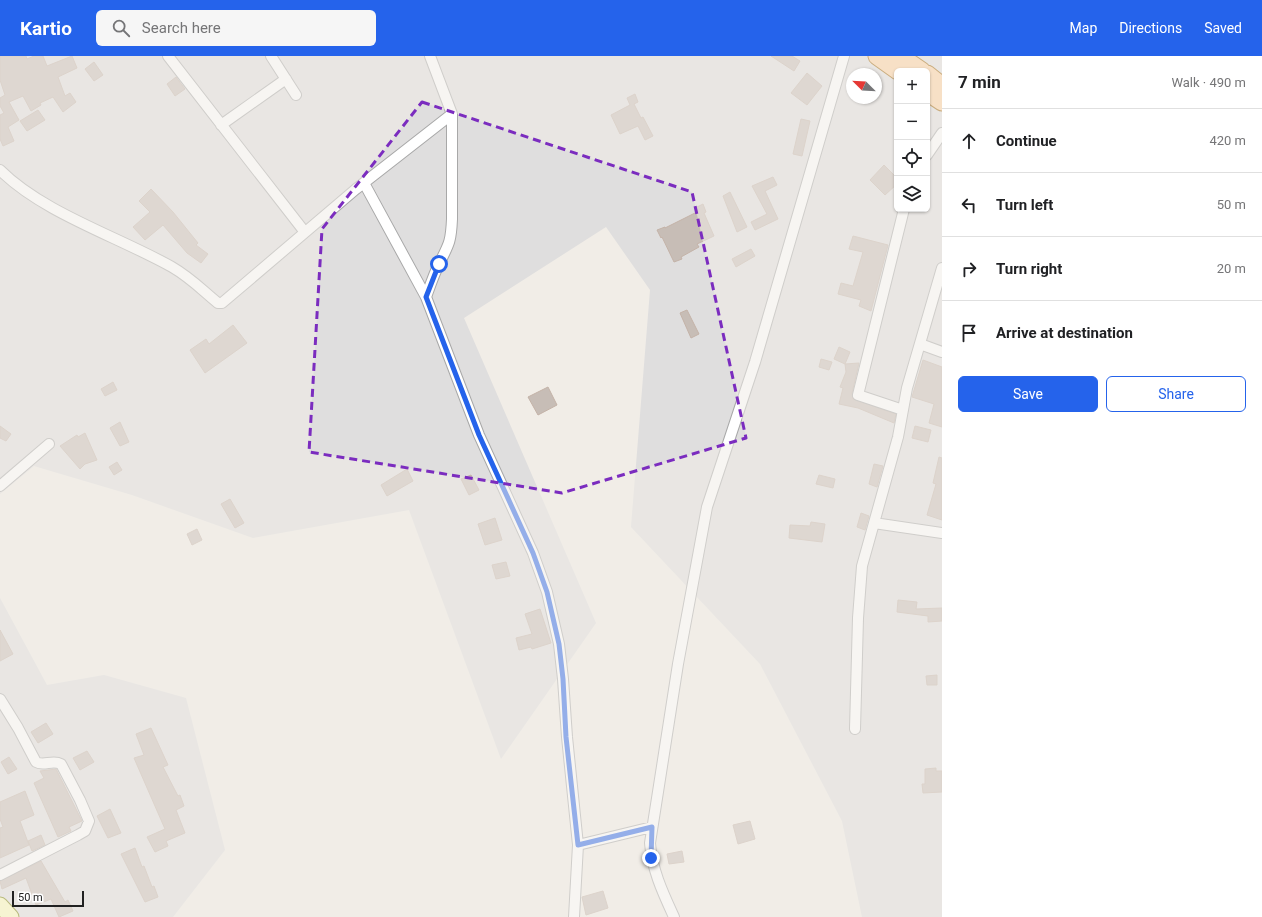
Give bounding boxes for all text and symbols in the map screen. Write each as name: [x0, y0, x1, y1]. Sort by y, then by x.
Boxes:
search box: [96, 10, 376, 46]
text: Kartio: [20, 17, 72, 40]
icon: search: [110, 17, 132, 39]
text: Search here: [142, 19, 221, 37]
text: Map: [1070, 20, 1097, 36]
text: Directions: [1119, 20, 1182, 36]
text: Saved: [1204, 20, 1242, 36]
north arrow: [846, 68, 882, 104]
map controls: [894, 68, 930, 212]
button: +: [894, 68, 930, 104]
text: 7 min: [958, 72, 1001, 92]
text: Walk · 490 m: [1171, 75, 1246, 90]
button: −: [894, 104, 930, 140]
icon: ahead: [958, 130, 980, 152]
text: Continue: [996, 132, 1057, 150]
text: 420 m: [1209, 133, 1246, 148]
button: locate: [894, 140, 930, 176]
button: layers: [894, 176, 930, 212]
icon: left: [958, 194, 980, 216]
text: Turn left: [996, 196, 1053, 214]
text: 50 m: [1217, 197, 1246, 212]
route start: [430, 255, 448, 273]
icon: right: [958, 258, 980, 280]
text: Turn right: [996, 260, 1062, 278]
text: 20 m: [1217, 261, 1246, 276]
icon: arrive: [958, 322, 980, 344]
text: Arrive at destination: [996, 324, 1133, 342]
button: Save: [958, 376, 1098, 412]
button: Share: [1106, 376, 1246, 412]
route end: [642, 849, 660, 867]
scale bar: [12, 889, 84, 908]
text: 50 m: [18, 891, 43, 904]

